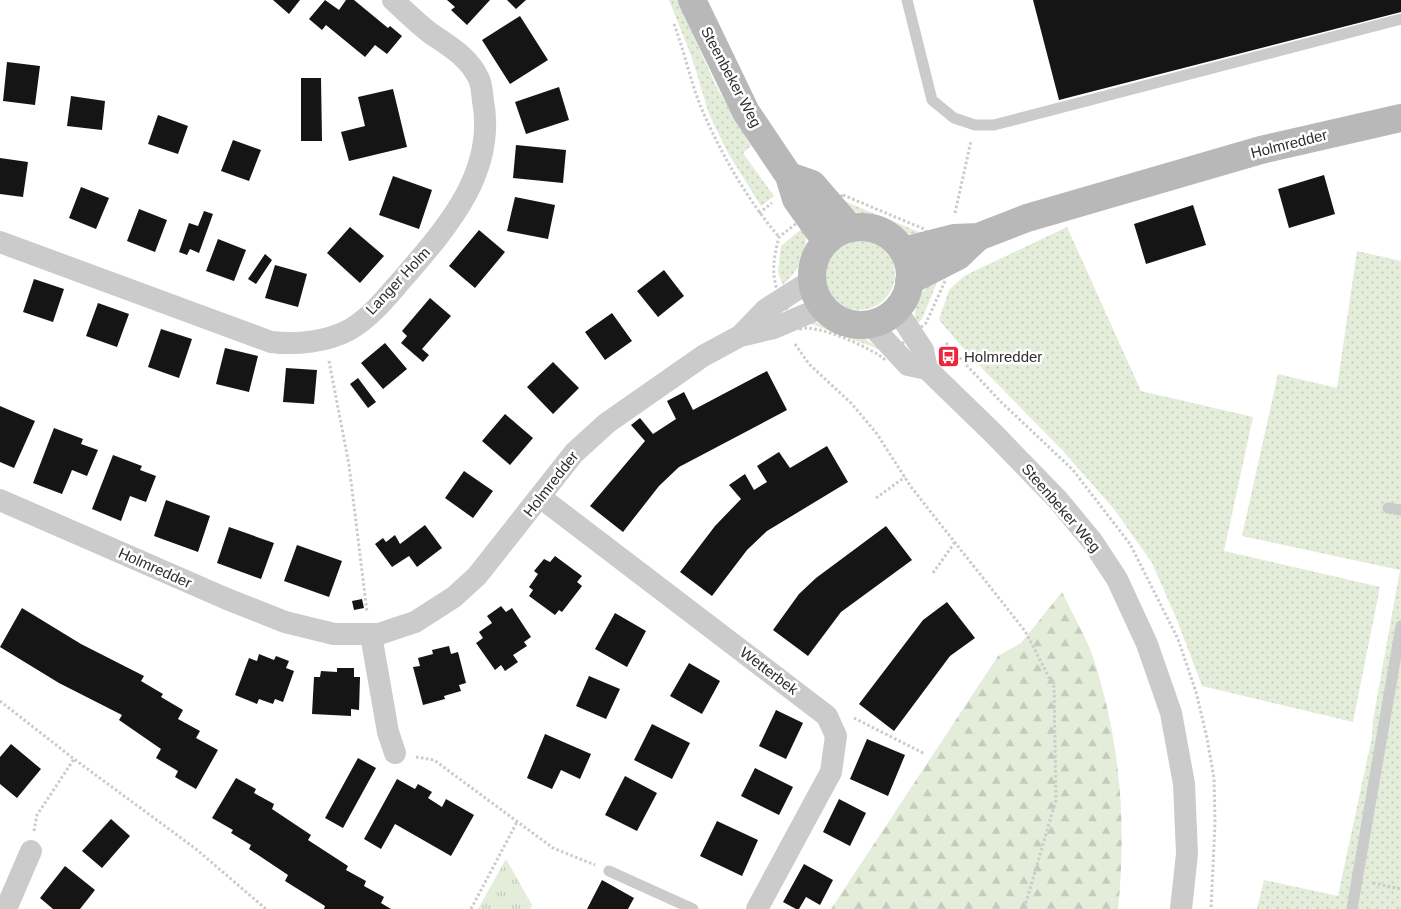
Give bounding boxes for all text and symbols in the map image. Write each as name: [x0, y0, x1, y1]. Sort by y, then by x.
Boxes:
street label: Steenbeker Weg: [698, 24, 765, 130]
street label: Holmredder: [1249, 126, 1329, 161]
street label: Langer Holm: [362, 243, 433, 318]
bus stop icon: Holmredder: [936, 345, 960, 369]
place label: Holmredder: [964, 348, 1042, 365]
street label: Holmredder: [520, 448, 581, 520]
street label: Steenbeker Weg: [1018, 460, 1104, 555]
street label: Holmredder: [116, 544, 194, 591]
street label: Wetterbek: [737, 643, 802, 698]

